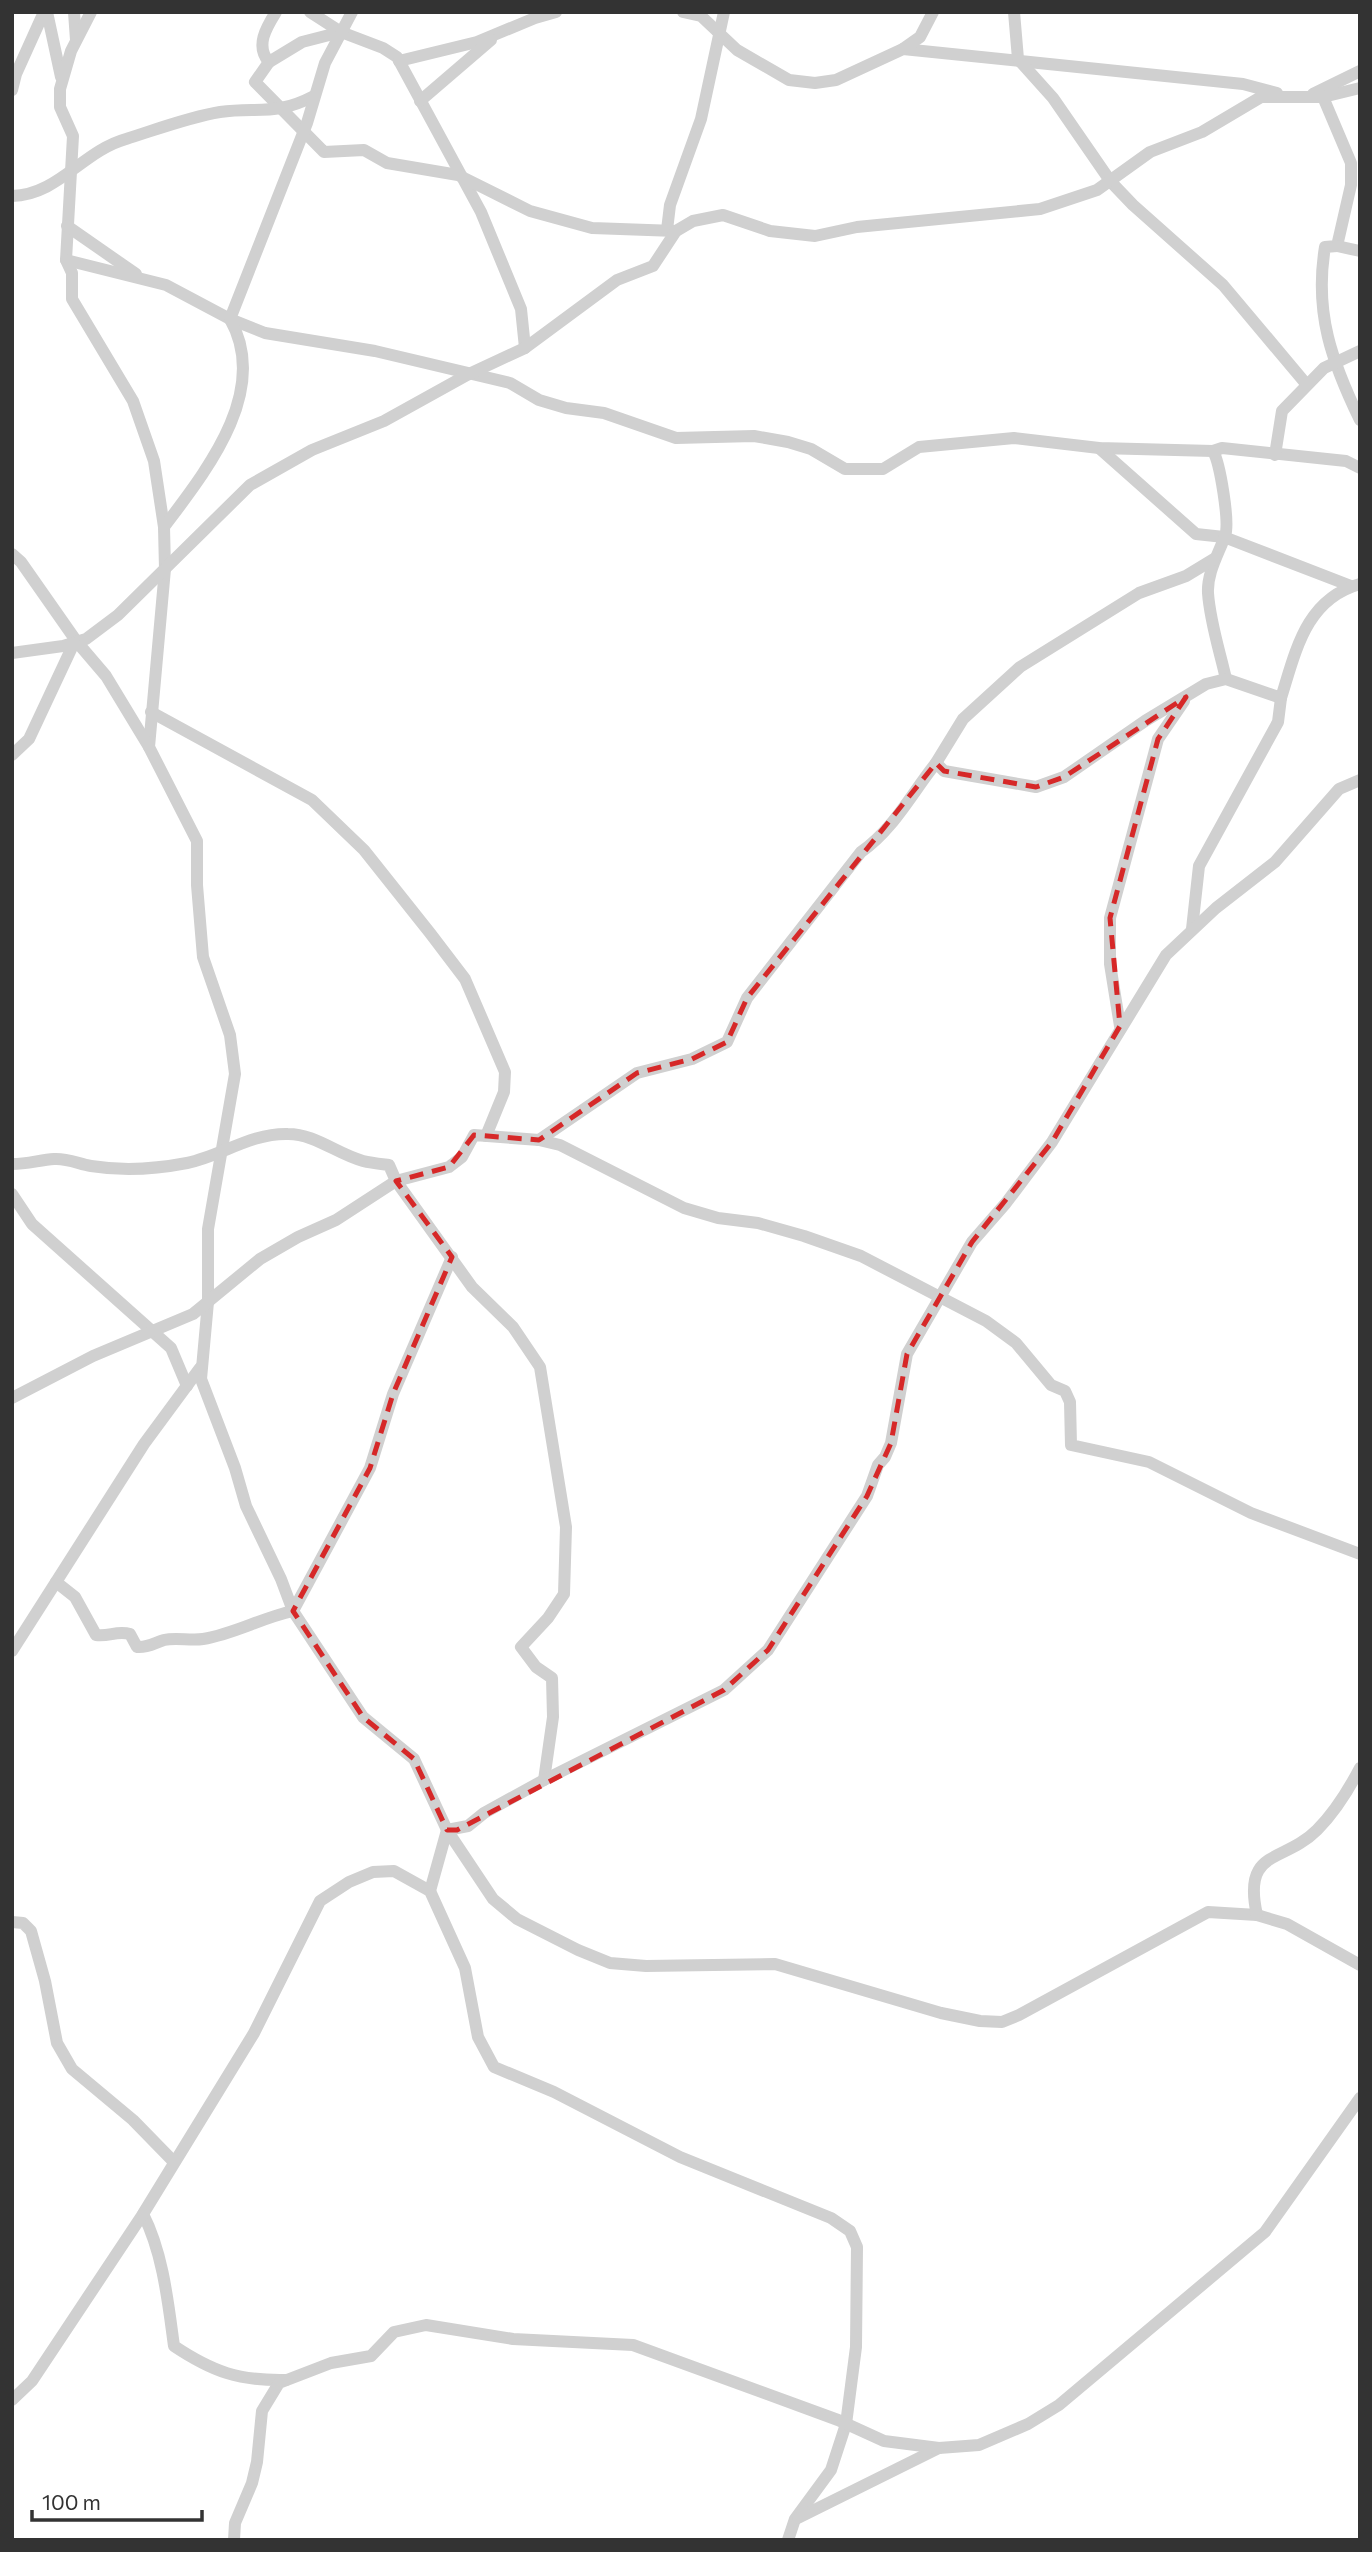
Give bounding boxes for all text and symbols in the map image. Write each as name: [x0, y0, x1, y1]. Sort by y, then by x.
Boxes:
scale bar: [32, 2478, 201, 2522]
text: 100 m: [42, 2489, 101, 2514]

